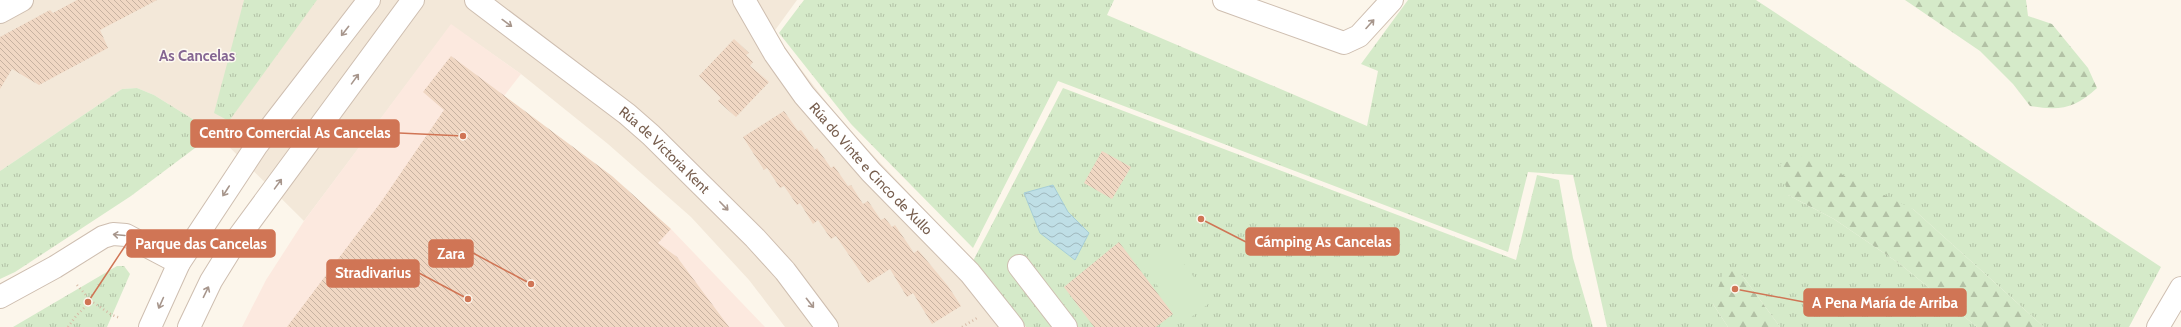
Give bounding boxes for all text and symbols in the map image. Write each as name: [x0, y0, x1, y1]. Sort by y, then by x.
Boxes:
one-way arrow: [502, 19, 513, 27]
one-way arrow: [1365, 19, 1375, 29]
one-way arrow: [341, 25, 350, 36]
district label: As Cancelas: [159, 47, 235, 65]
one-way arrow: [351, 74, 359, 85]
street label: Rúa do Vinte e Cinco de Xullo: [805, 99, 937, 239]
street label: Rúa de Victoria Kent: [615, 102, 714, 197]
callout: Centro Comercial As Cancelas: [191, 120, 399, 147]
text: Centro Comercial As Cancelas: [199, 124, 391, 142]
one-way arrow: [274, 179, 282, 190]
one-way arrow: [222, 185, 230, 196]
one-way arrow: [719, 201, 729, 211]
callout: Cámping As Cancelas: [1246, 228, 1399, 255]
callout: Parque das Cancelas: [127, 230, 275, 257]
one-way arrow: [113, 231, 126, 238]
text: Cámping As Cancelas: [1254, 233, 1392, 251]
text: Parque das Cancelas: [135, 235, 267, 253]
callout: Zara: [429, 240, 473, 267]
text: Zara: [437, 245, 465, 263]
callout: Stradivarius: [327, 260, 419, 287]
text: Stradivarius: [335, 264, 411, 282]
one-way arrow: [203, 286, 210, 298]
callout: A Pena María de Arriba: [1804, 289, 1966, 316]
text: A Pena María de Arriba: [1812, 294, 1959, 312]
one-way arrow: [157, 297, 164, 309]
one-way arrow: [806, 298, 814, 309]

